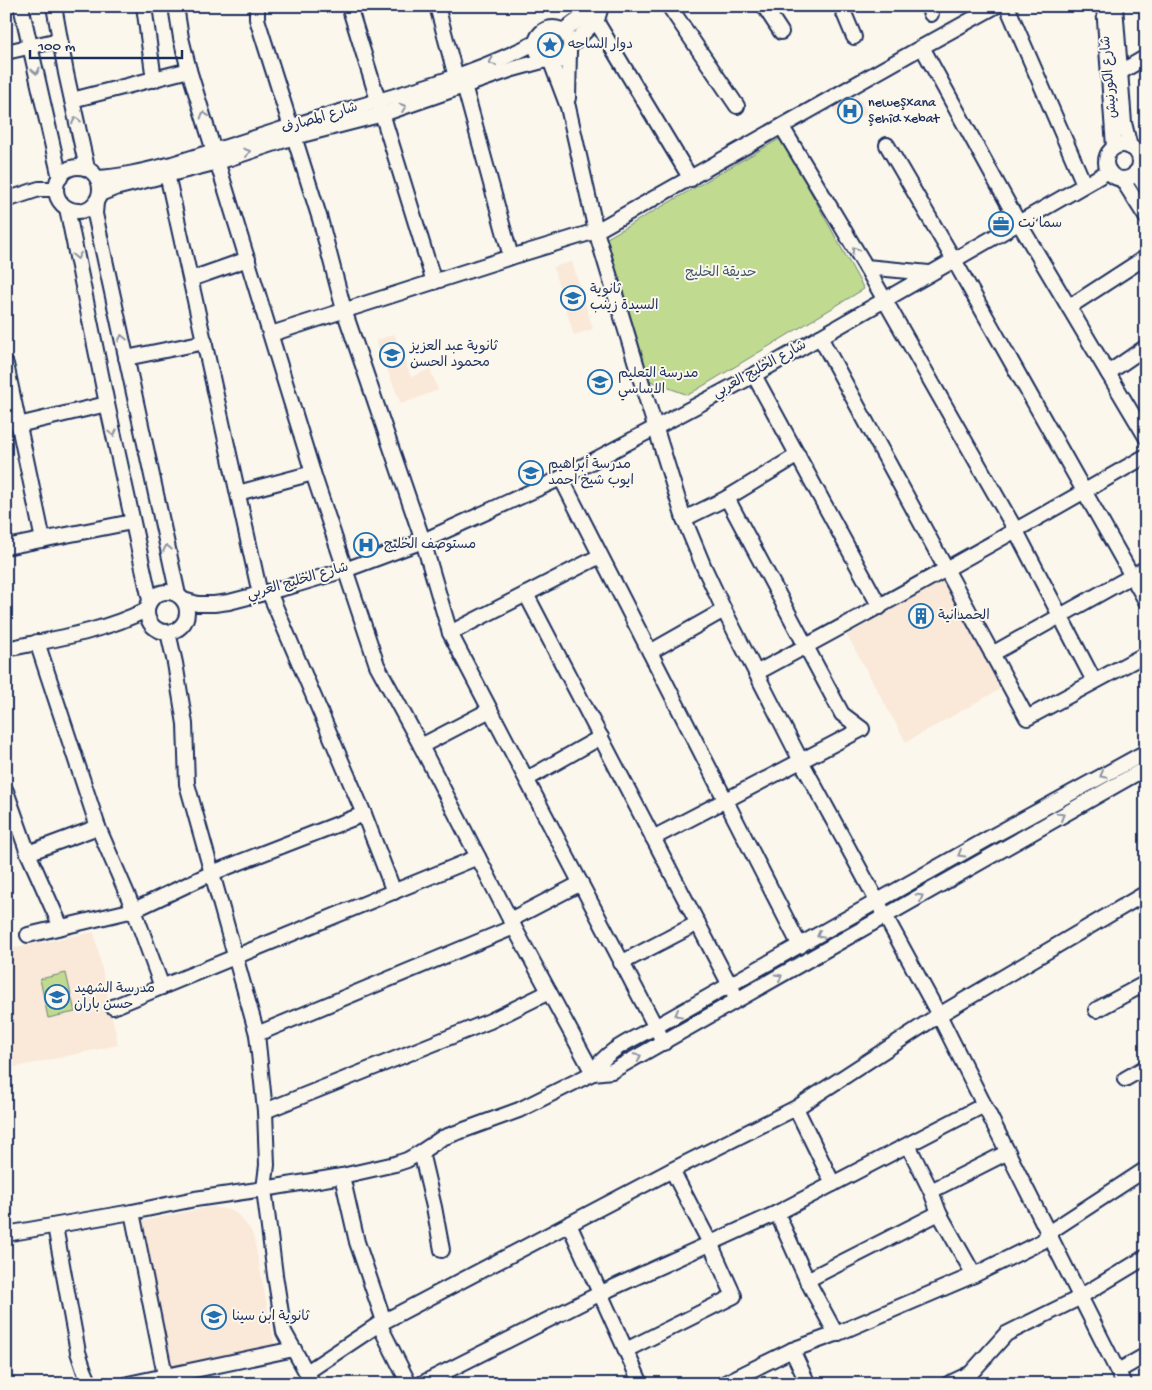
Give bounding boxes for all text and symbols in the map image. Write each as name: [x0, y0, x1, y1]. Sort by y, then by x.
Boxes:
scale bar: [30, 28, 182, 60]
place icon: دوار الساحه: [537, 32, 563, 58]
street label: شارع الكورنيش: [1098, 35, 1122, 119]
place label: دوار الساحه: [568, 37, 633, 54]
text: 100 m: [37, 38, 76, 56]
one-way arrow: [488, 56, 497, 67]
one-way arrow: [30, 66, 40, 75]
place label: neweşxana şehîd Xebat: [868, 95, 940, 128]
hospital icon: neweşxana şehîd Xebat: [837, 98, 863, 124]
street label: شارع المصارف: [280, 99, 360, 139]
one-way arrow: [399, 103, 407, 113]
one-way arrow: [199, 112, 209, 120]
one-way arrow: [71, 116, 82, 125]
one-way arrow: [243, 148, 251, 158]
office icon: سما نت: [988, 211, 1014, 237]
place label: سما نت: [1018, 216, 1062, 233]
one-way arrow: [852, 246, 862, 255]
one-way arrow: [71, 252, 82, 261]
park label: حديقة الخليج: [685, 265, 757, 282]
place label: ثانوية السيدة زينب: [590, 282, 658, 315]
school or university icon: ثانوية السيدة زينب: [560, 285, 586, 311]
one-way arrow: [117, 333, 128, 342]
street label: شارع الخليج العربي: [710, 337, 811, 405]
place label: ثانوية عبد العزيز محمود الحسن: [409, 339, 499, 372]
school or university icon: ثانوية عبد العزيز محمود الحسن: [379, 342, 405, 368]
place label: مدرسة التعليم الاساسي: [618, 366, 699, 401]
school or university icon: مدرسة التعليم الاساسي: [587, 369, 613, 395]
one-way arrow: [107, 428, 118, 437]
place label: مدرسة أبراهيم ايوب شيخ احمد: [548, 455, 634, 490]
school or university icon: مدرسة أبراهيم ايوب شيخ احمد: [518, 460, 544, 486]
hospital icon: مستوصف الخليج: [353, 532, 379, 558]
place label: مستوصف الخليج: [384, 537, 476, 554]
one-way arrow: [163, 543, 173, 552]
street label: شارع الخليج العربي: [245, 559, 351, 607]
building icon: الحمدانية: [908, 603, 934, 629]
place label: الحمدانية: [938, 608, 990, 625]
one-way arrow: [1099, 769, 1108, 779]
one-way arrow: [1056, 813, 1065, 823]
one-way arrow: [957, 848, 966, 858]
one-way arrow: [915, 893, 924, 903]
one-way arrow: [816, 928, 825, 938]
one-way arrow: [774, 974, 783, 984]
place label: مدرسة الشهيد حسن باران: [74, 981, 155, 1014]
school or university icon: مدرسة الشهيد حسن باران: [44, 984, 70, 1010]
one-way arrow: [675, 1008, 684, 1018]
one-way arrow: [632, 1053, 641, 1063]
school or university icon: ثانوية ابن سينا: [201, 1304, 227, 1330]
place label: ثانوية ابن سينا: [232, 1309, 310, 1326]

